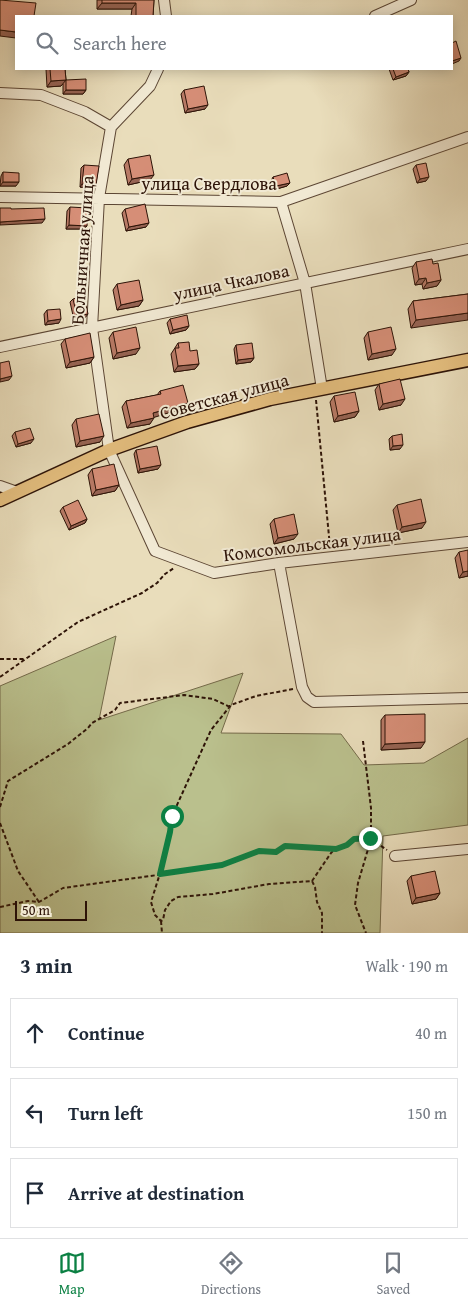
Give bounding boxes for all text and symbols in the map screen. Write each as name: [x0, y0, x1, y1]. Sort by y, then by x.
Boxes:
search box: [15, 15, 453, 70]
icon: search: [33, 29, 61, 57]
text: Search here: [73, 29, 167, 57]
street label: улица Свердлова: [140, 170, 277, 197]
street label: Больничная улица: [63, 174, 101, 325]
street label: улица Чкалова: [170, 256, 292, 308]
street label: Советская улица: [156, 366, 292, 426]
street label: Комсомольская улица: [222, 520, 403, 568]
route start: [161, 805, 184, 828]
route end: [359, 827, 382, 850]
scale bar: [15, 898, 88, 921]
text: 50 m: [22, 900, 50, 920]
text: 3 min: [20, 950, 72, 981]
text: Walk · 190 m: [365, 954, 448, 978]
icon: ahead: [21, 1019, 49, 1047]
text: Continue: [68, 1019, 145, 1047]
text: 40 m: [415, 1021, 447, 1045]
icon: left: [21, 1099, 49, 1127]
text: Turn left: [68, 1099, 143, 1127]
text: 150 m: [407, 1101, 447, 1125]
icon: arrive: [21, 1179, 49, 1207]
text: Arrive at destination: [68, 1179, 244, 1207]
tab: Map: [58, 1249, 86, 1299]
tab: Directions: [201, 1249, 261, 1299]
tab: Saved: [376, 1249, 410, 1299]

